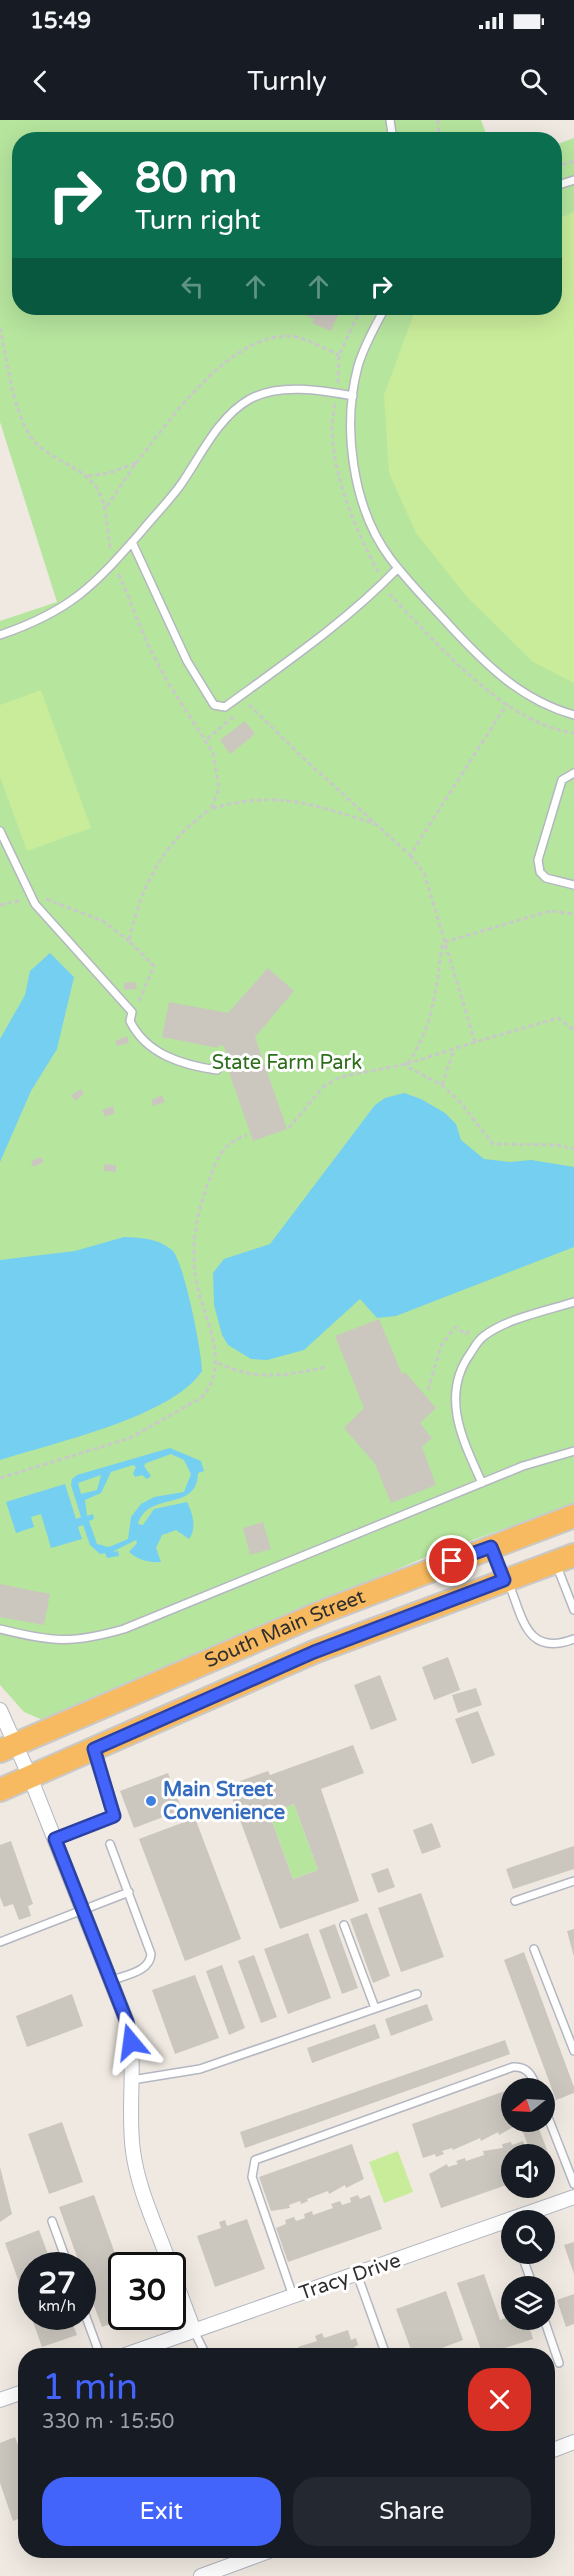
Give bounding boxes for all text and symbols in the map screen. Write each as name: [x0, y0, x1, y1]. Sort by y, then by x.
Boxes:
text: 15:49: [30, 8, 91, 34]
icon: back: [24, 65, 57, 98]
text: Turnly: [247, 65, 327, 98]
icon: search: [517, 65, 550, 98]
text: 80 m: [135, 153, 237, 204]
icon: right: [36, 156, 114, 234]
text: Turn right: [135, 204, 261, 237]
icon: left: [176, 270, 209, 303]
icon: ahead: [239, 270, 272, 303]
icon: ahead: [302, 270, 335, 303]
icon: right: [365, 270, 398, 303]
park label: State Farm Park: [212, 1051, 362, 1075]
pin: [426, 1535, 477, 1586]
icon: arrive: [435, 1544, 468, 1577]
street label: South Main Street: [201, 1585, 369, 1673]
place label: Main Street Convenience: [163, 1778, 285, 1825]
marker: Main Street Convenience: [144, 1794, 158, 1808]
position arrow: [99, 2010, 163, 2074]
north arrow: [501, 2078, 555, 2132]
map controls: [501, 2078, 555, 2330]
button: sound: [501, 2144, 555, 2198]
button: search: [501, 2210, 555, 2264]
street label: Tracy Drive: [296, 2248, 404, 2306]
speed limit sign: 30: [108, 2252, 186, 2330]
text: 27: [38, 2265, 76, 2302]
button: layers: [501, 2276, 555, 2330]
text: km/h: [38, 2297, 76, 2315]
text: 1 min: [42, 2366, 138, 2409]
button: close: [468, 2368, 531, 2431]
text: 330 m · 15:50: [42, 2410, 174, 2434]
button: Exit: [42, 2477, 281, 2546]
button: Share: [293, 2477, 531, 2546]

